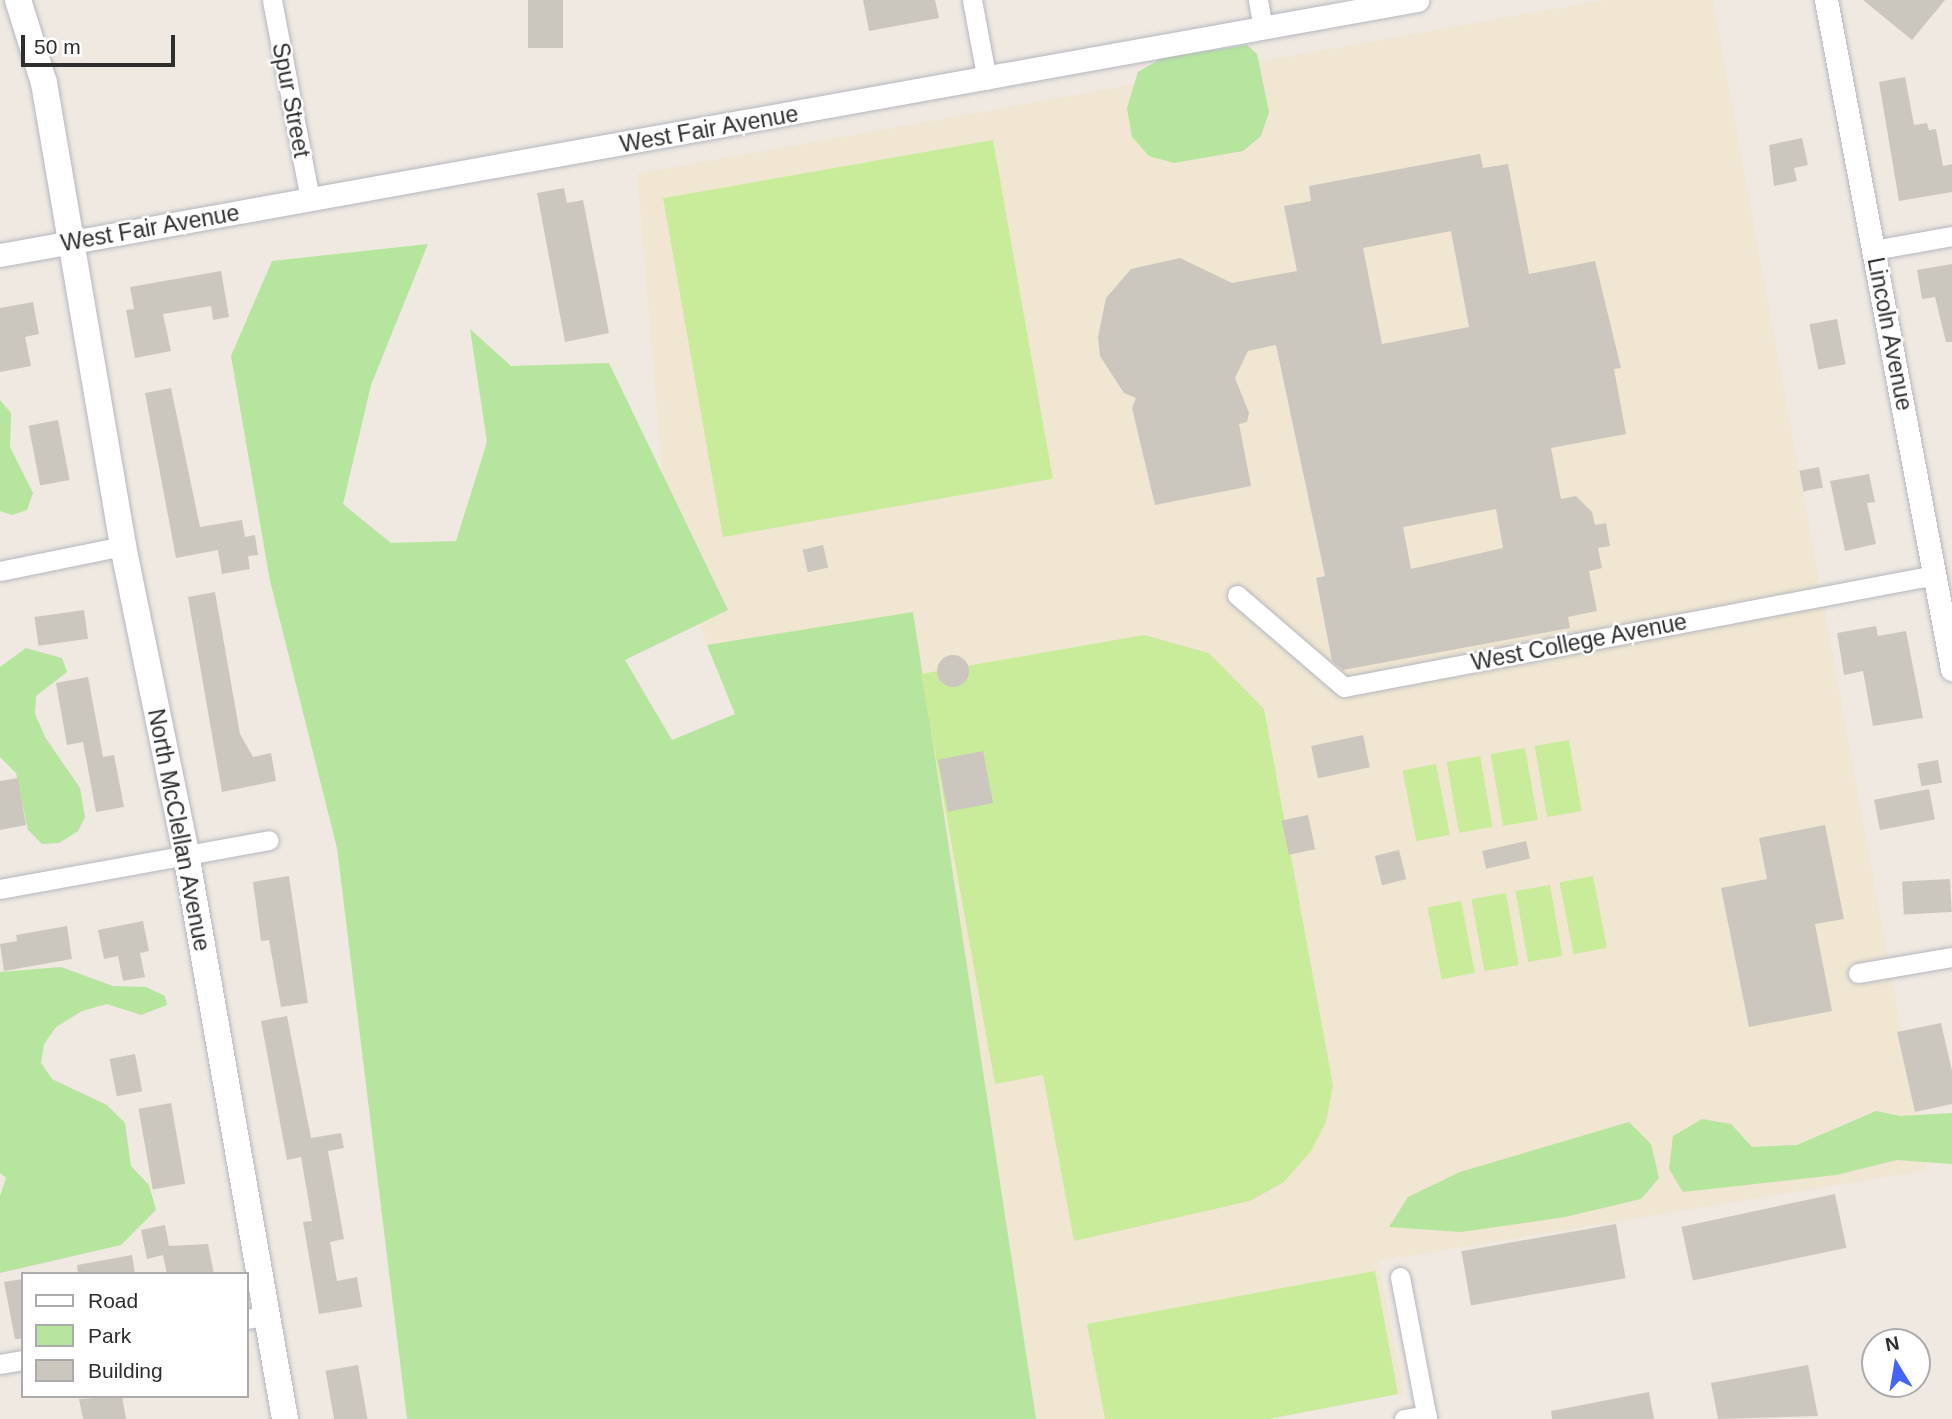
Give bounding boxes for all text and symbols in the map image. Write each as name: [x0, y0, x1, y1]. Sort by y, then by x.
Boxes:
scale bar: [24, 21, 178, 65]
text: 50 m: [34, 35, 81, 58]
street label: Spur Street: [266, 40, 316, 160]
street label: West Fair Avenue: [617, 100, 801, 158]
street label: West Fair Avenue: [58, 199, 242, 257]
street label: Lincoln Avenue: [1861, 254, 1919, 414]
street label: West College Avenue: [1468, 607, 1690, 677]
street label: North McClellan Avenue: [142, 706, 216, 954]
legend: [21, 1272, 248, 1398]
text: Road: [88, 1289, 138, 1312]
text: Park: [88, 1324, 131, 1347]
north arrow: [1861, 1328, 1931, 1398]
text: N: [1884, 1332, 1901, 1355]
text: Building: [88, 1359, 163, 1382]

